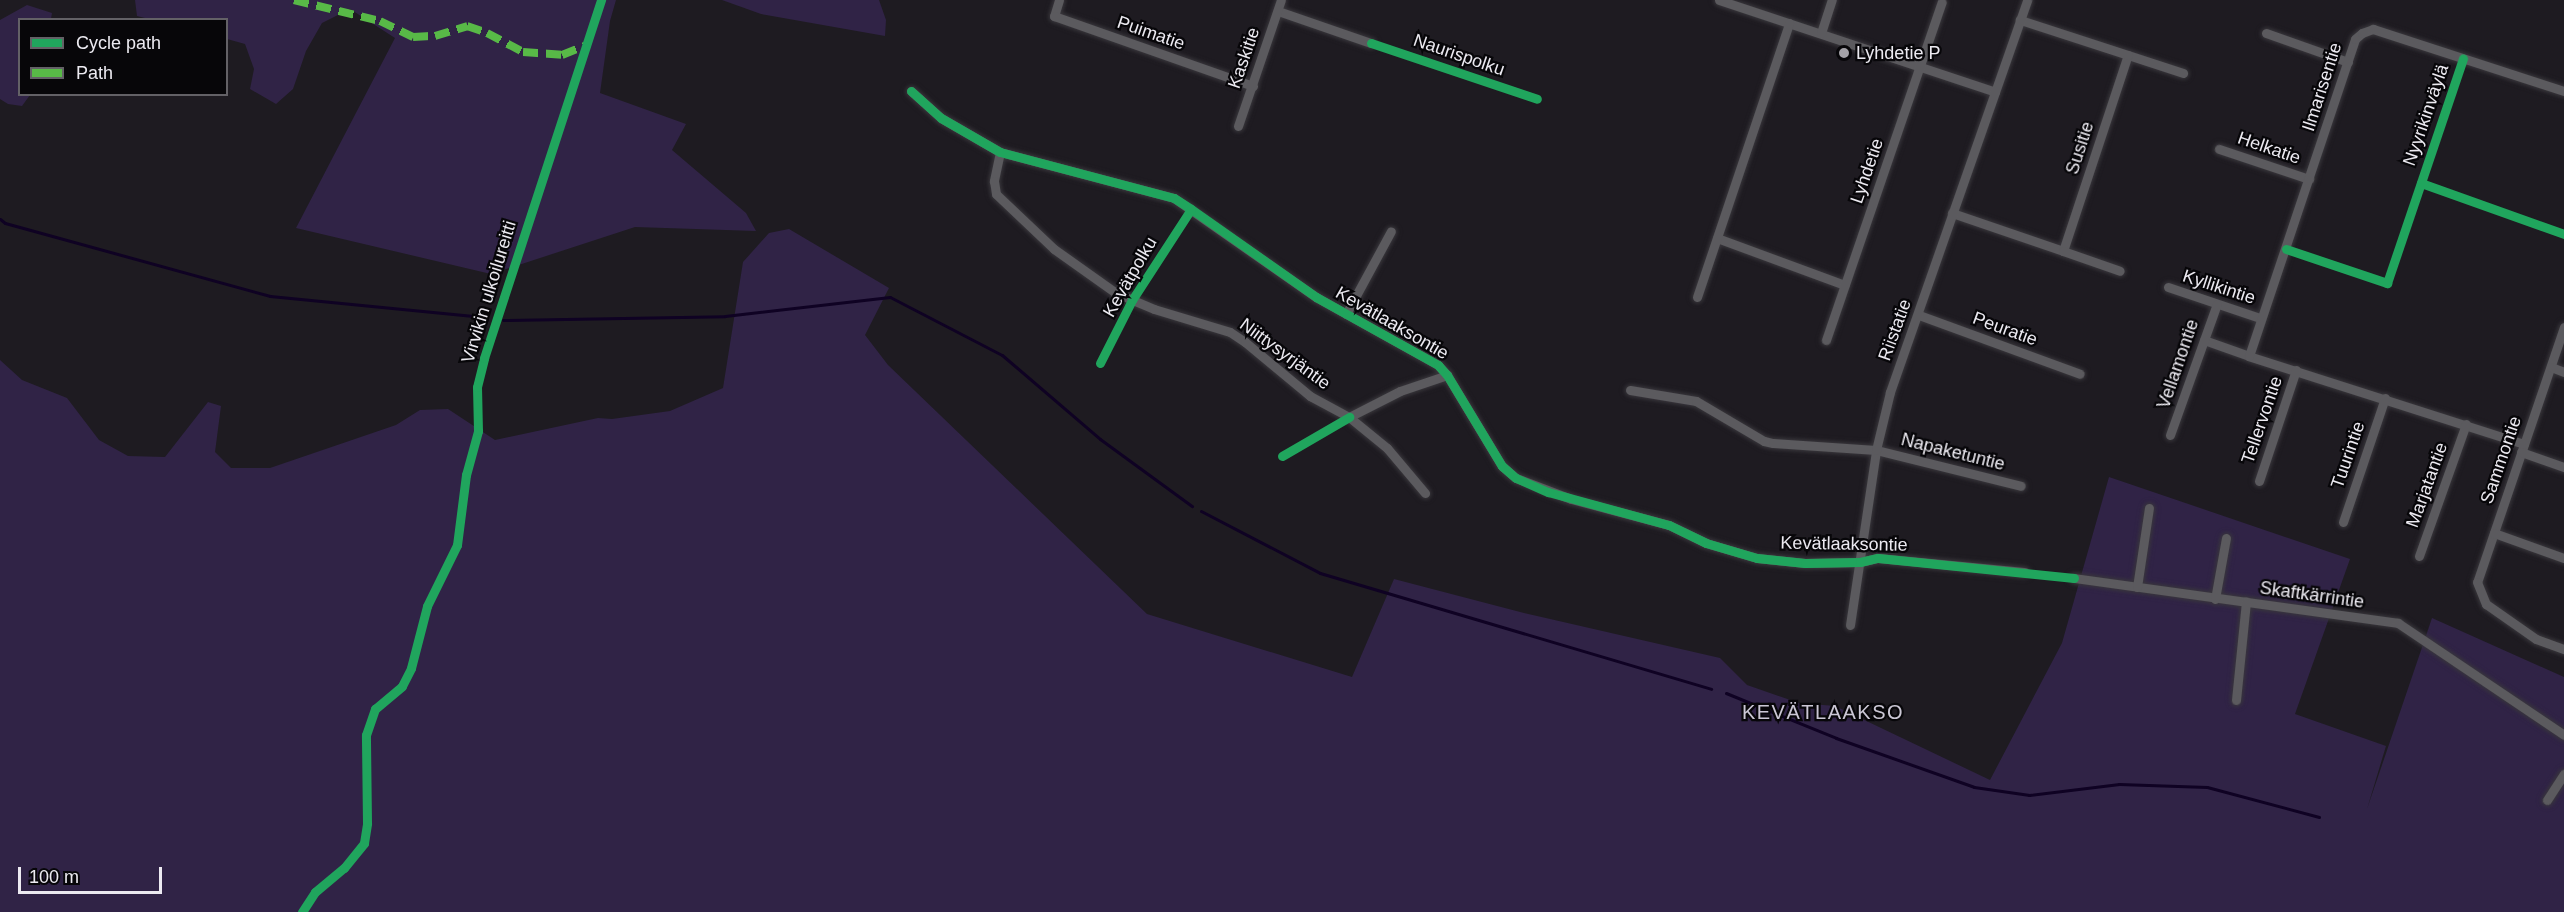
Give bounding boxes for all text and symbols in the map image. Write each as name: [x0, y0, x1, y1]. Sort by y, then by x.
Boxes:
street label: Puimatie: [1114, 11, 1188, 55]
legend: [18, 18, 228, 96]
street label: Kaskitie: [1224, 25, 1264, 91]
street label: Naurispolku: [1411, 29, 1507, 81]
text: Cycle path: [76, 33, 161, 53]
street label: Ilmarisentie: [2298, 40, 2346, 134]
place label: Lyhdetie P: [1856, 42, 1940, 64]
marker: Lyhdetie P: [1837, 46, 1851, 60]
street label: Nyyrikinväylä: [2399, 61, 2453, 169]
text: Path: [76, 63, 113, 83]
street label: Susitie: [2061, 119, 2099, 177]
street label: Helkatie: [2235, 127, 2303, 169]
street label: Lyhdetie: [1846, 136, 1888, 206]
street label: Virvikin ulkoilureitti: [457, 218, 521, 366]
street label: Kevätpolku: [1098, 233, 1162, 321]
street label: Kyllikintie: [2180, 265, 2258, 309]
street label: Kevätlaaksontie: [1332, 282, 1452, 364]
street label: Riistatie: [1874, 296, 1916, 364]
street label: Peuratie: [1970, 307, 2040, 351]
street label: Niittysyrjäntie: [1235, 314, 1335, 394]
street label: Vellamontie: [2153, 316, 2203, 412]
street label: Tellervontie: [2237, 373, 2287, 467]
street label: Sammontie: [2476, 413, 2526, 507]
street label: Tuurintie: [2326, 419, 2370, 491]
street label: Napaketuntie: [1899, 429, 2007, 475]
street label: Marjatantie: [2402, 439, 2452, 531]
street label: Kevätlaaksontie: [1780, 532, 1908, 556]
street label: Skaftkärrintie: [2258, 577, 2366, 613]
district label: KEVÄTLAAKSO: [1742, 700, 1904, 724]
scale bar: [21, 855, 165, 893]
text: 100 m: [29, 867, 79, 887]

